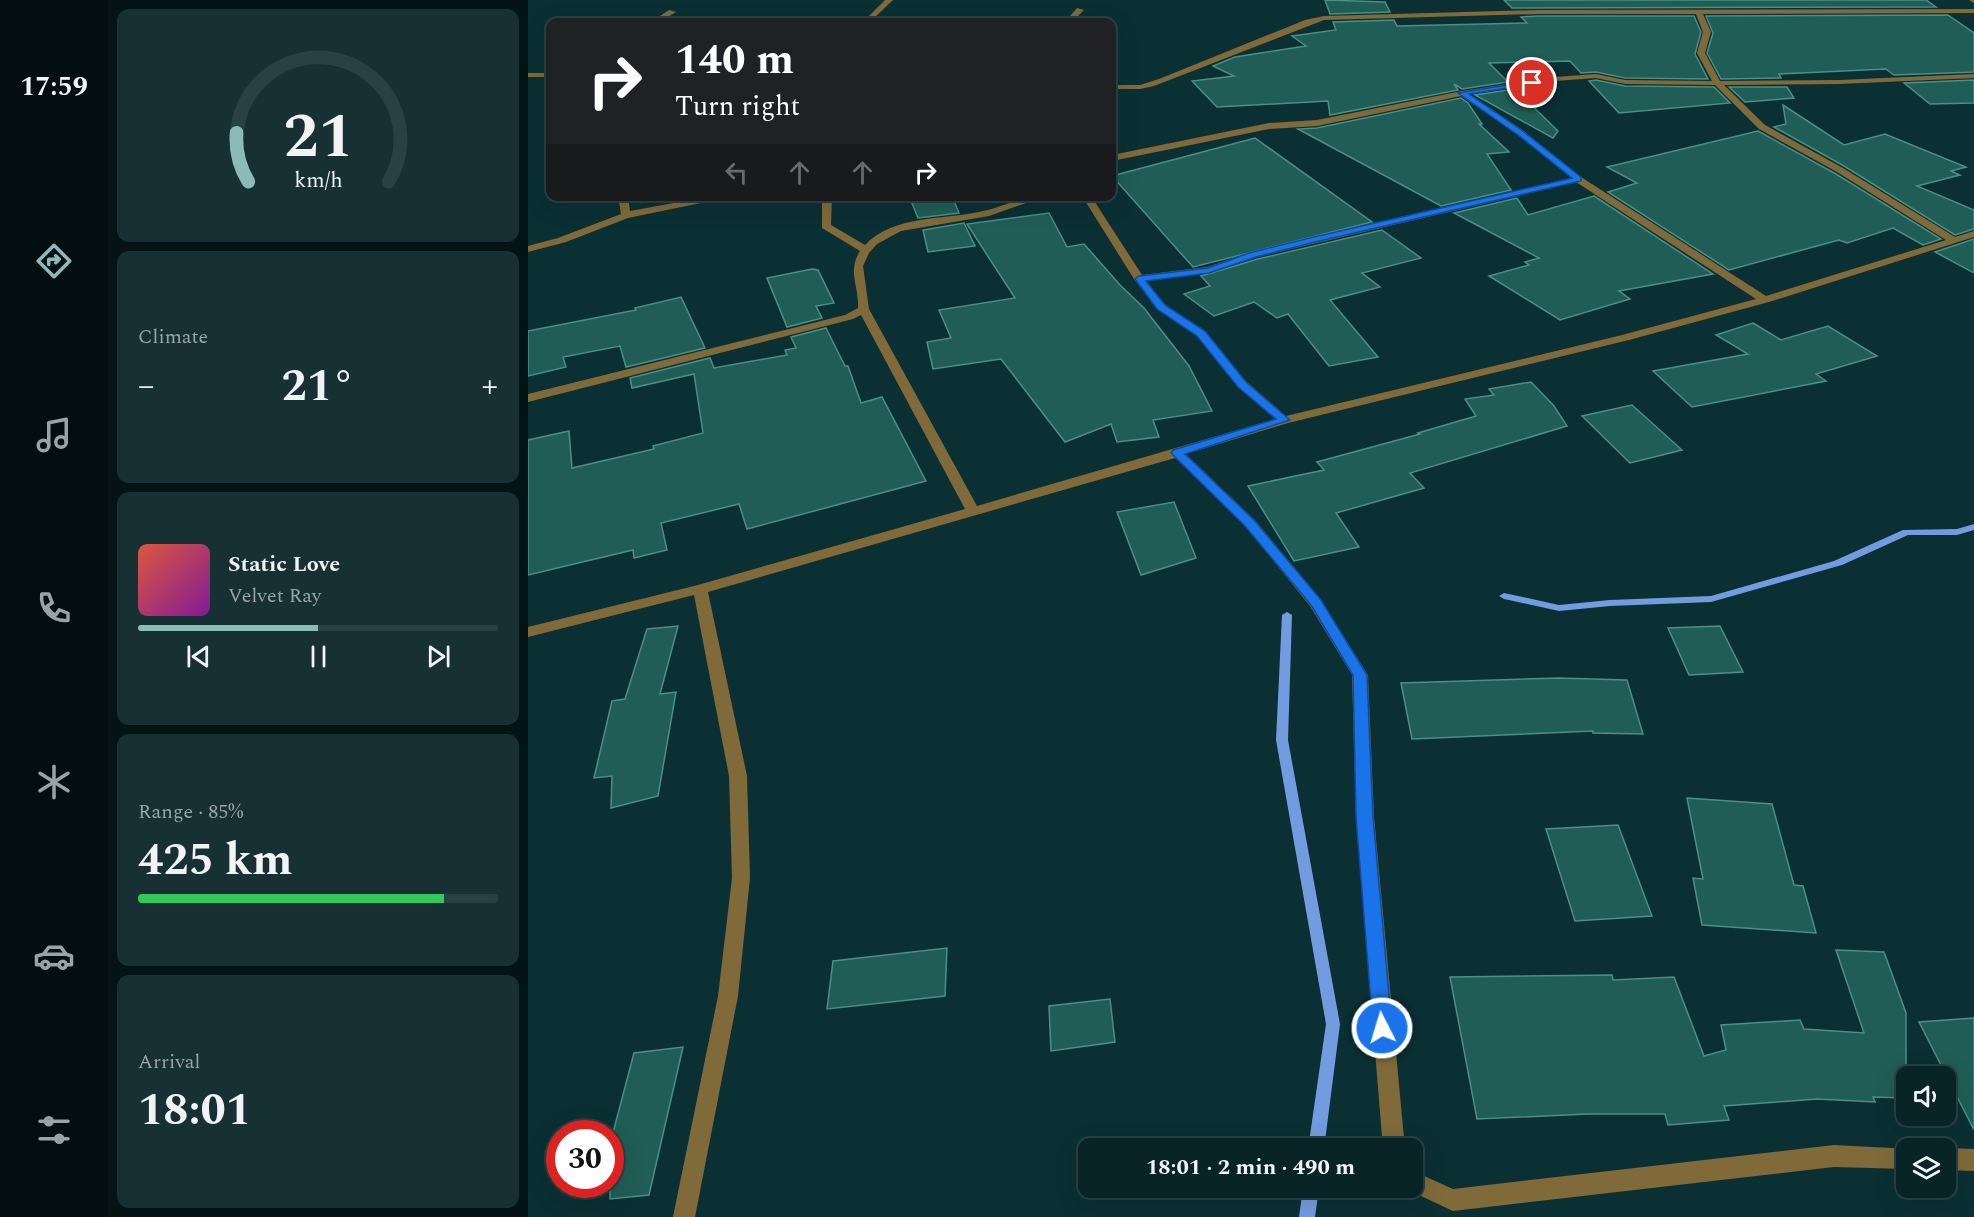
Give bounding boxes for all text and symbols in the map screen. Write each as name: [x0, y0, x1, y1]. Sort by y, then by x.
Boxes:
text: 140 m: [675, 29, 794, 92]
icon: right: [576, 42, 654, 120]
pin: [1506, 57, 1557, 108]
text: 17:59: [20, 66, 88, 108]
icon: arrive: [1515, 66, 1548, 99]
text: Turn right: [675, 86, 800, 128]
text: 21: [283, 90, 353, 185]
icon: left: [720, 156, 753, 189]
icon: ahead: [783, 156, 816, 189]
icon: ahead: [846, 156, 879, 189]
icon: right: [909, 156, 942, 189]
text: km/h: [294, 165, 342, 198]
icon: directions: [33, 240, 75, 282]
text: Climate: [138, 322, 208, 352]
text: 21°: [282, 352, 355, 421]
text: −: [138, 361, 155, 411]
text: +: [482, 361, 498, 411]
icon: music: [33, 414, 75, 456]
text: Static Love: [228, 548, 340, 581]
text: Velvet Ray: [228, 581, 321, 611]
icon: phone: [33, 587, 75, 629]
icon: previous: [182, 640, 215, 673]
icon: pause: [302, 640, 335, 673]
icon: next: [422, 640, 455, 673]
icon: climate: [33, 761, 75, 803]
text: Range · 85%: [138, 797, 243, 827]
text: 425 km: [138, 826, 293, 895]
icon: car: [33, 935, 75, 977]
position arrow: [1350, 996, 1414, 1060]
text: Arrival: [138, 1047, 200, 1077]
map controls: [1896, 1066, 1956, 1198]
button: sound: [1896, 1066, 1956, 1126]
text: 18:01: [138, 1076, 251, 1145]
icon: filters: [33, 1109, 75, 1151]
speed limit sign: 30: [546, 1120, 624, 1198]
button: layers: [1896, 1138, 1956, 1198]
text: 18:01 · 2 min · 490 m: [1146, 1151, 1355, 1184]

